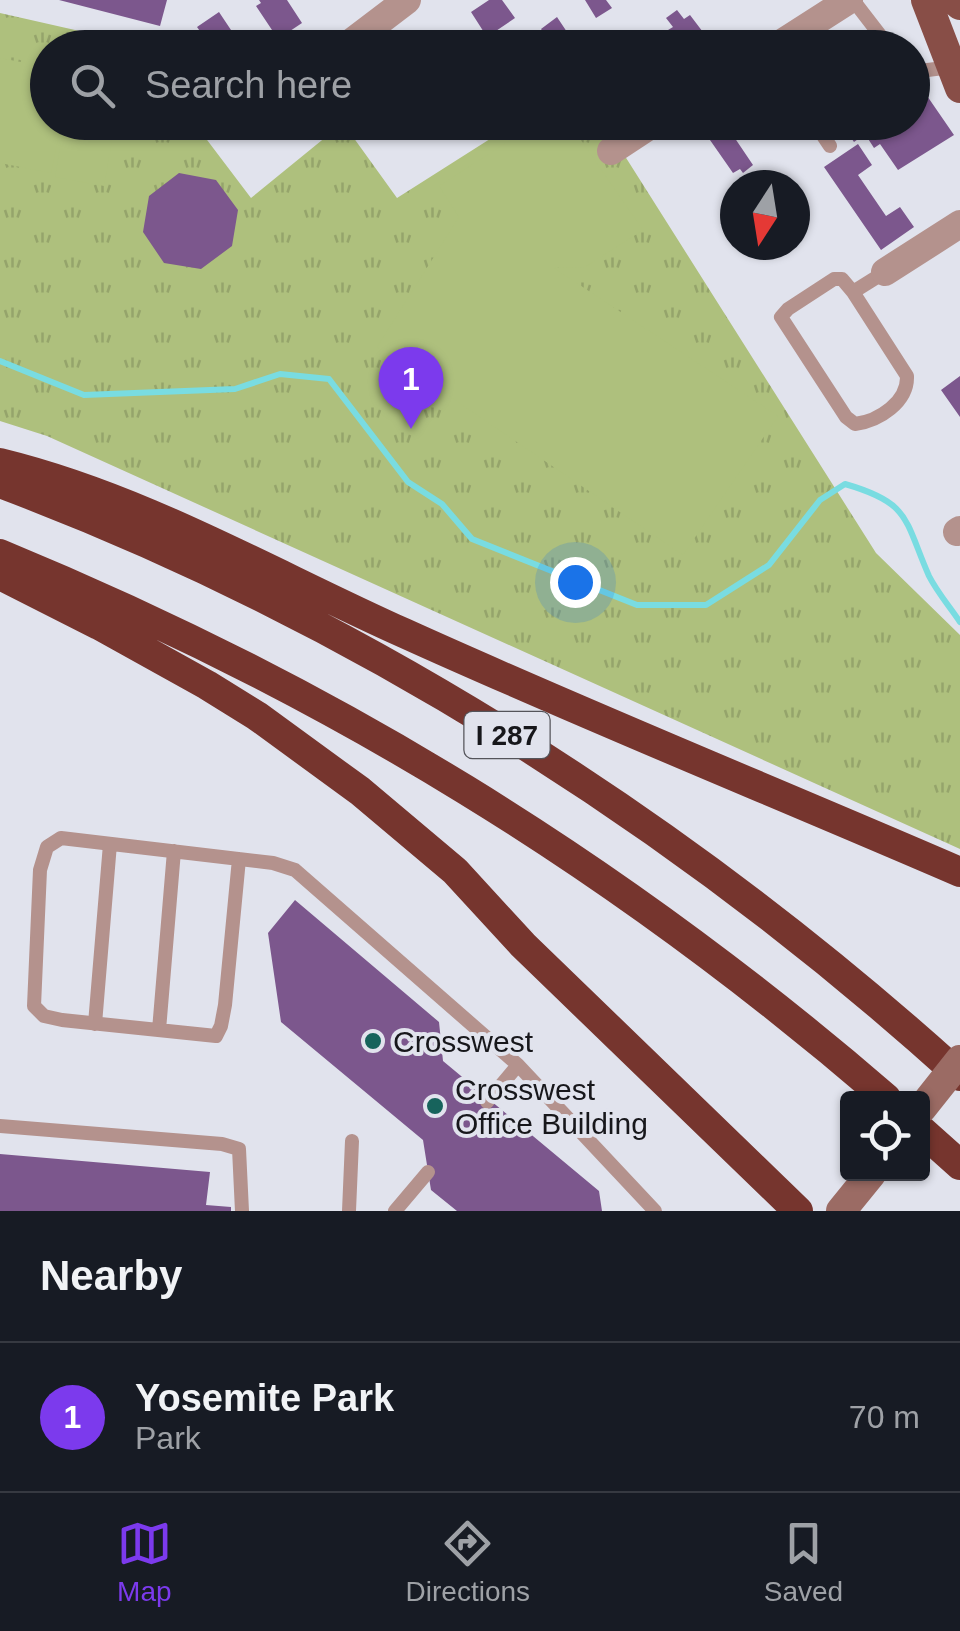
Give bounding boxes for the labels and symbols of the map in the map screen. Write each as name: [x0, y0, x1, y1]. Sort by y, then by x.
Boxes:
north arrow: [720, 170, 810, 260]
pin: 1: [378, 346, 444, 429]
your location: [550, 557, 601, 608]
road number: I 287: [464, 712, 550, 758]
place label: Crosswest: [393, 1025, 534, 1058]
marker: Crosswest: [362, 1030, 384, 1052]
place label: Crosswest Office Building: [455, 1073, 648, 1140]
marker: Crosswest Office Building: [424, 1095, 446, 1117]

